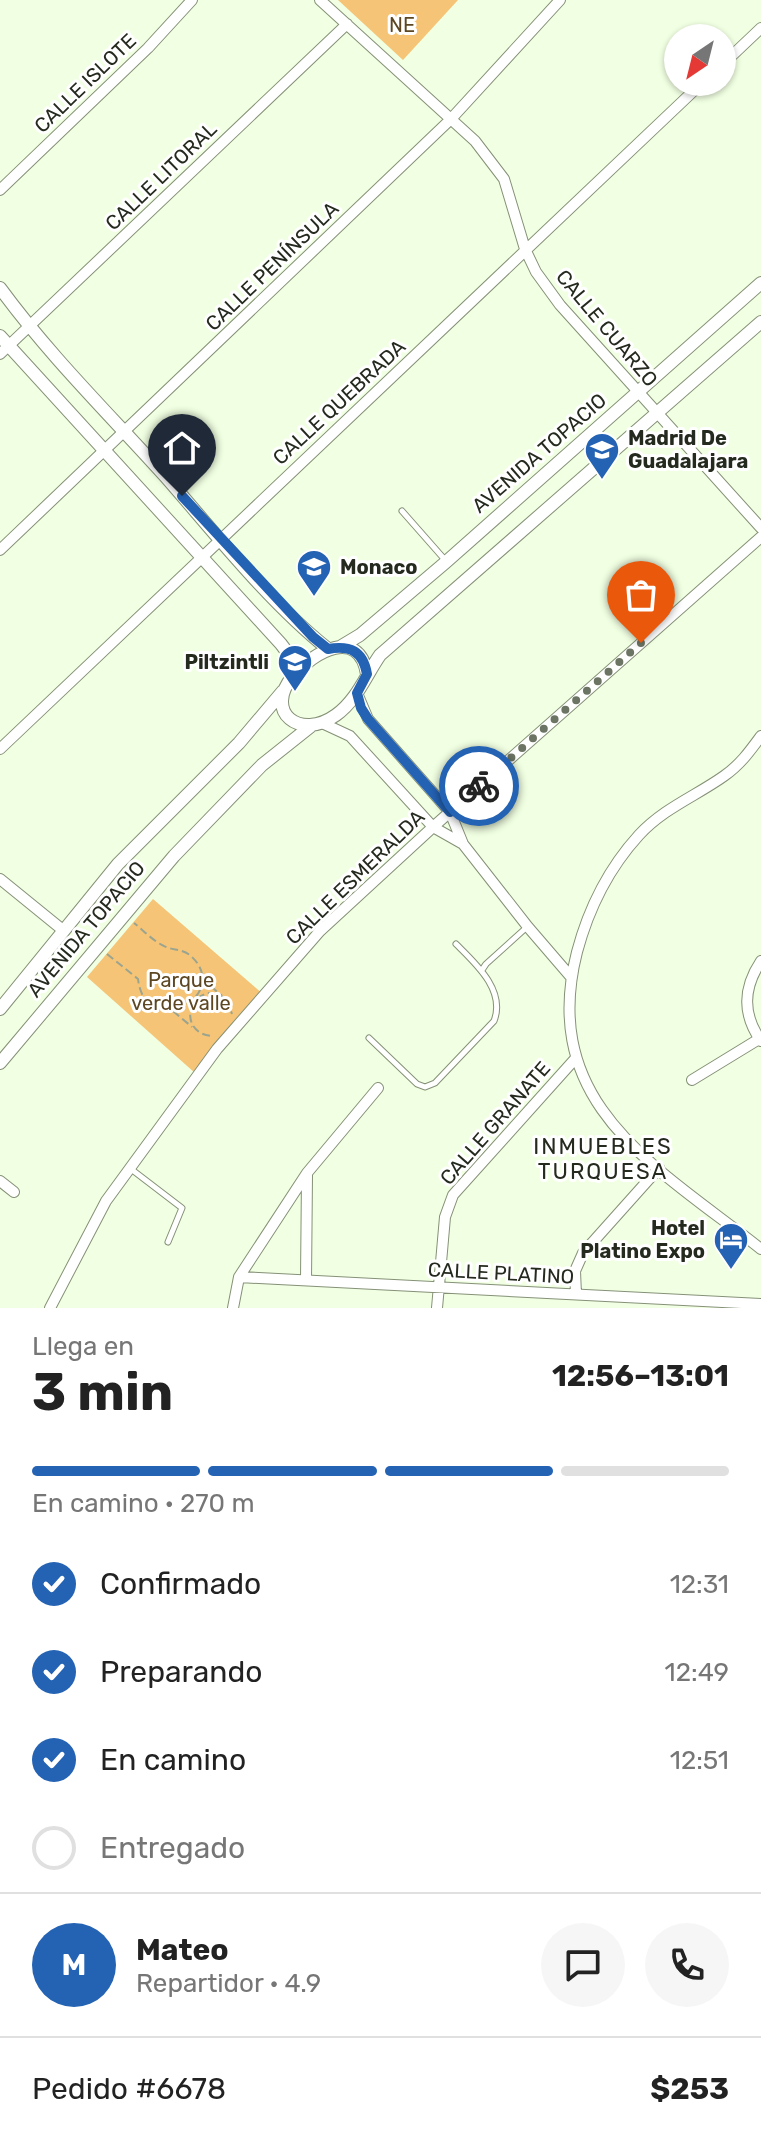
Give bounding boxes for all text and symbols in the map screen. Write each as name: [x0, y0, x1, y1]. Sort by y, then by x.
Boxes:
park label: NE: [389, 13, 415, 37]
north arrow: [664, 24, 736, 96]
map controls: [664, 24, 736, 96]
street label: CALLE ISLOTE: [29, 29, 141, 137]
street label: CALLE LITORAL: [100, 117, 222, 235]
street label: CALLE PENÍNSULA: [201, 196, 343, 336]
street label: CALLE CUARZO: [551, 265, 663, 391]
street label: CALLE QUEBRADA: [268, 334, 410, 470]
street label: AVENIDA TOPACIO: [467, 388, 611, 518]
pin: [148, 414, 216, 496]
icon: home: [160, 426, 204, 470]
place label: Madrid De Guadalajara: [628, 426, 748, 473]
school or university icon: Madrid De Guadalajara: [583, 431, 621, 481]
school or university icon: Monaco: [295, 548, 333, 598]
place label: Monaco: [340, 555, 417, 579]
pin: [607, 561, 675, 643]
icon: bag: [619, 573, 663, 617]
school or university icon: Piltzintli: [276, 643, 314, 693]
place label: Piltzintli: [184, 650, 269, 674]
courier: [439, 746, 519, 826]
icon: bike: [457, 764, 501, 808]
street label: CALLE ESMERALDA: [281, 805, 429, 949]
street label: AVENIDA TOPACIO: [22, 856, 150, 1002]
park label: Parque verde valle: [131, 968, 231, 1015]
street label: CALLE GRANATE: [435, 1056, 555, 1190]
district label: INMUEBLES TURQUESA: [533, 1133, 673, 1185]
place label: Hotel Platino Expo: [580, 1216, 705, 1263]
hotel icon: Hotel Platino Expo: [712, 1221, 750, 1271]
street label: CALLE PLATINO: [427, 1257, 575, 1289]
text: Llega en: [32, 1331, 134, 1362]
text: 12:56–13:01: [552, 1358, 729, 1394]
text: 3 min: [32, 1361, 173, 1423]
text: En camino · 270 m: [32, 1488, 255, 1519]
icon: check: [32, 1562, 76, 1606]
text: Confirmado: [100, 1566, 261, 1602]
text: 12:31: [670, 1569, 729, 1600]
icon: check: [32, 1650, 76, 1694]
text: Preparando: [100, 1654, 263, 1690]
text: 12:49: [665, 1657, 729, 1688]
icon: check: [32, 1738, 76, 1782]
text: En camino: [100, 1742, 246, 1778]
text: 12:51: [670, 1745, 729, 1776]
text: Entregado: [100, 1830, 245, 1866]
button: chat: [541, 1923, 625, 2007]
button: phone: [645, 1923, 729, 2007]
text: Mateo: [136, 1932, 229, 1968]
text: M: [62, 1947, 86, 1983]
text: Repartidor · 4.9: [136, 1968, 321, 1999]
text: Pedido #6678: [32, 2071, 226, 2107]
text: $253: [650, 2071, 729, 2107]

